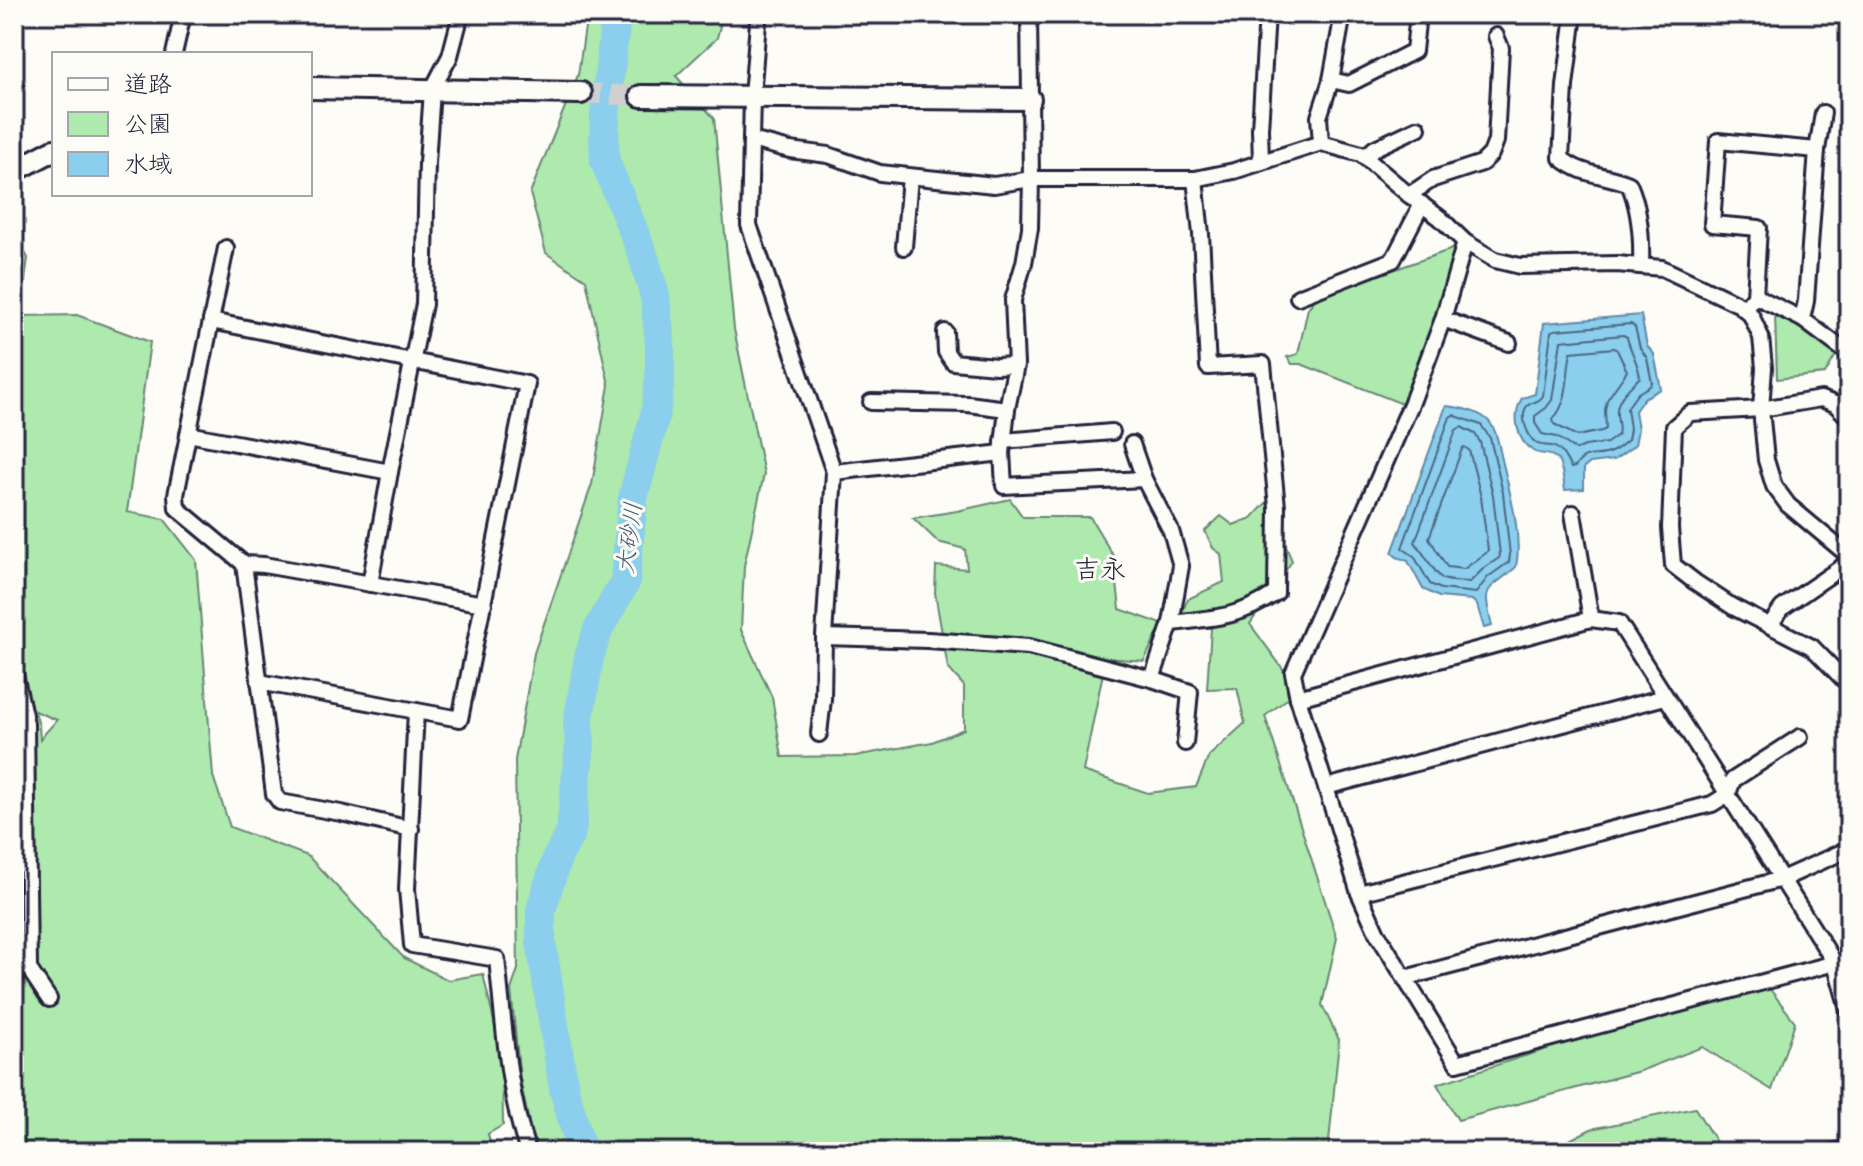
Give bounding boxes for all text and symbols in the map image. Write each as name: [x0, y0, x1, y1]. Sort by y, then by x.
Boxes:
legend: [52, 52, 312, 196]
text: 道路: [124, 67, 172, 99]
text: 公園: [124, 107, 172, 139]
text: 水域: [124, 147, 172, 179]
water label: 大砂川: [608, 500, 648, 576]
district label: 吉永: [1074, 551, 1126, 586]

